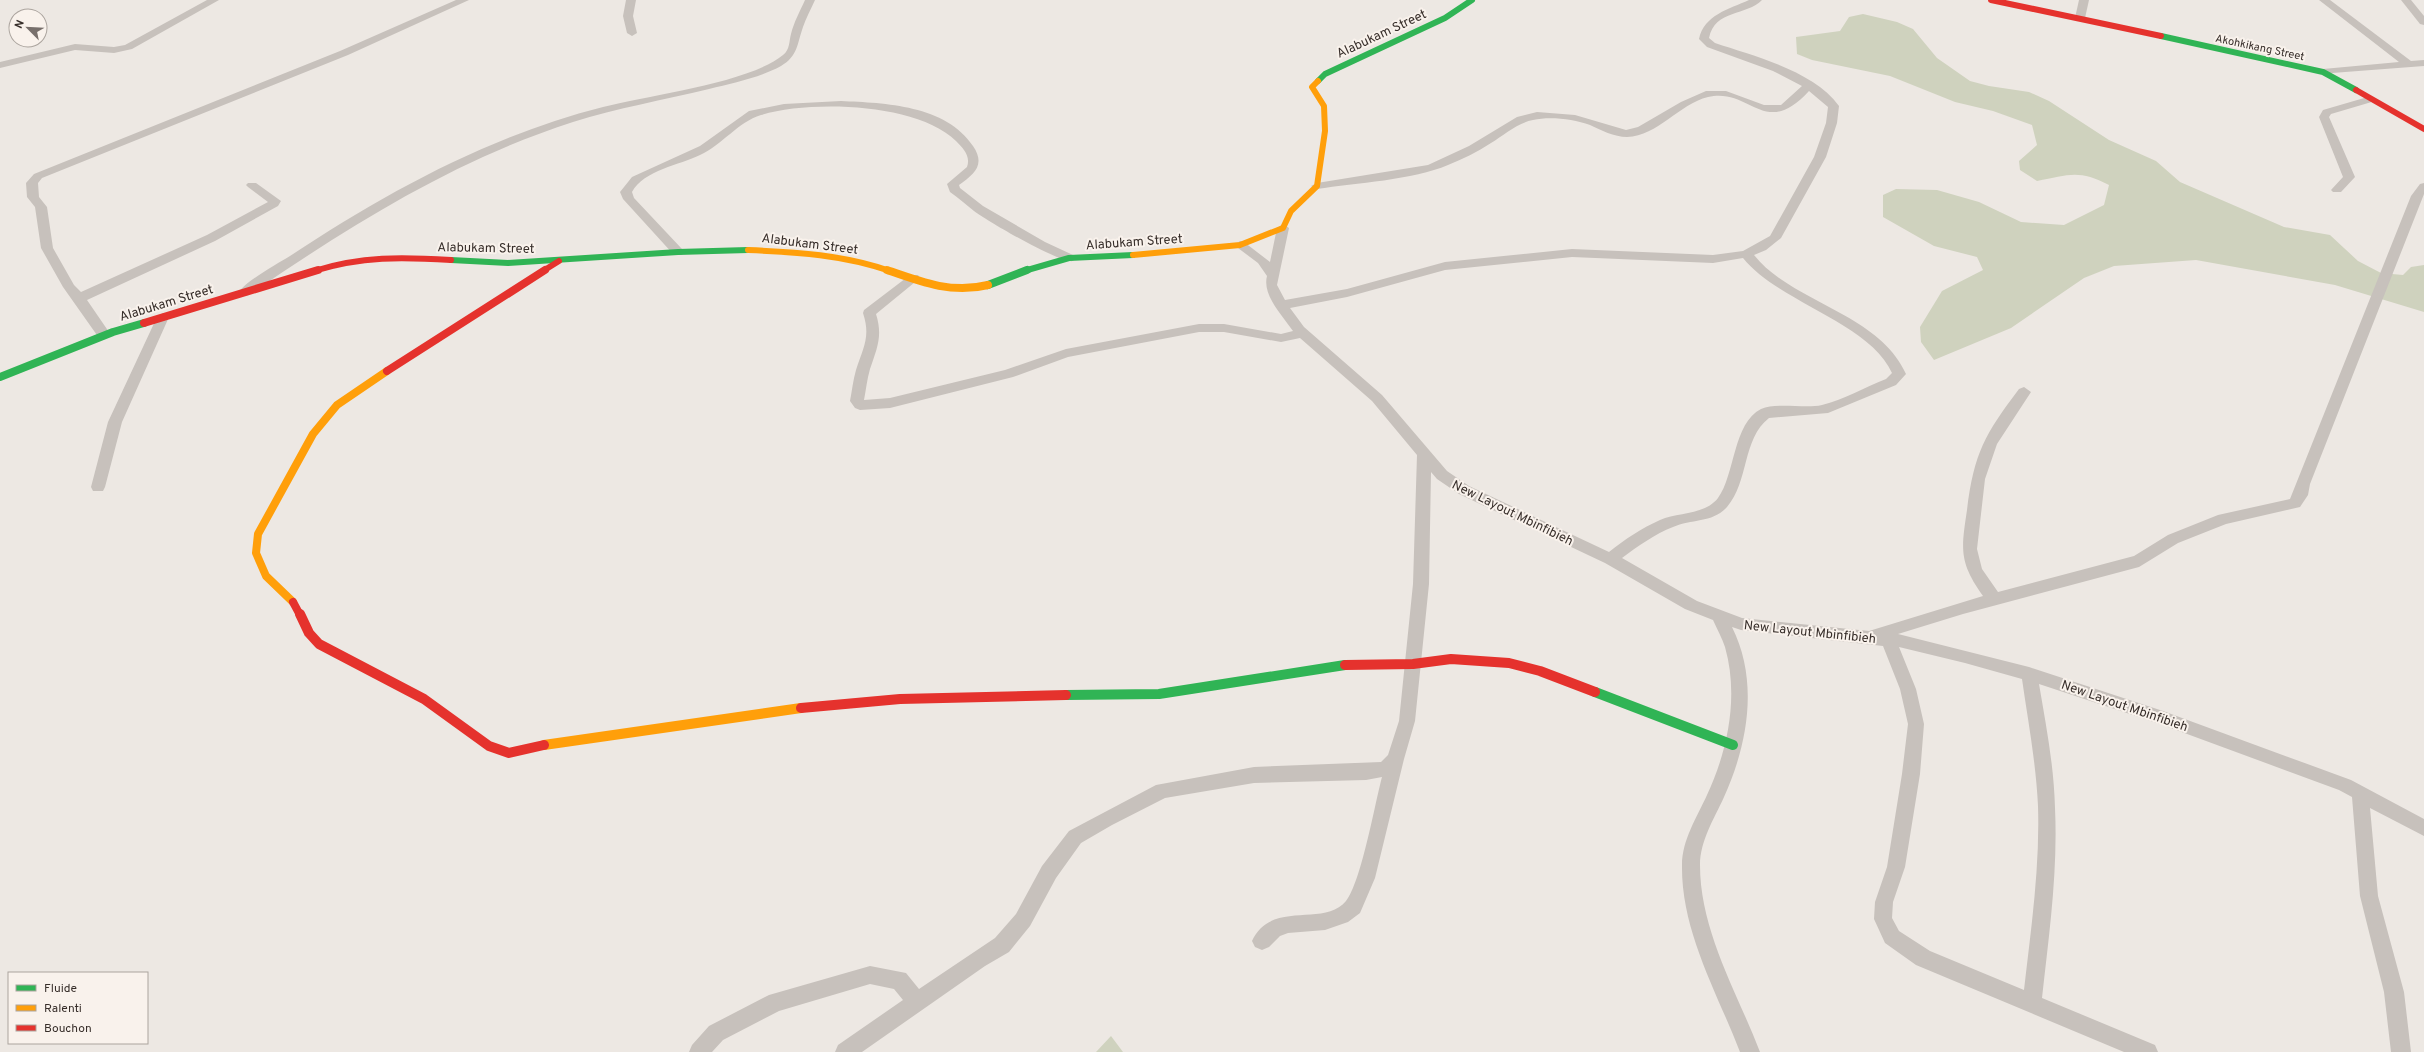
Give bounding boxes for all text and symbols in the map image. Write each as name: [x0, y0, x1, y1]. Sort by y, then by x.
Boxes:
street label: Alabukam Street: [1334, 7, 1429, 63]
north arrow: [8, 8, 48, 48]
text: N: [12, 18, 28, 31]
street label: Akohkikang Street: [2214, 32, 2306, 64]
street label: Alabukam Street: [761, 231, 859, 259]
street label: Alabukam Street: [1085, 232, 1183, 254]
street label: Alabukam Street: [437, 240, 535, 258]
street label: Alabukam Street: [118, 282, 215, 326]
street label: New Layout Mbinfibieh: [1449, 477, 1575, 550]
street label: New Layout Mbinfibieh: [1743, 618, 1877, 648]
street label: New Layout Mbinfibieh: [2059, 678, 2190, 736]
legend: [8, 972, 148, 1044]
text: Fluide: [44, 981, 77, 997]
text: Ralenti: [44, 1001, 82, 1017]
text: Bouchon: [44, 1021, 92, 1037]

